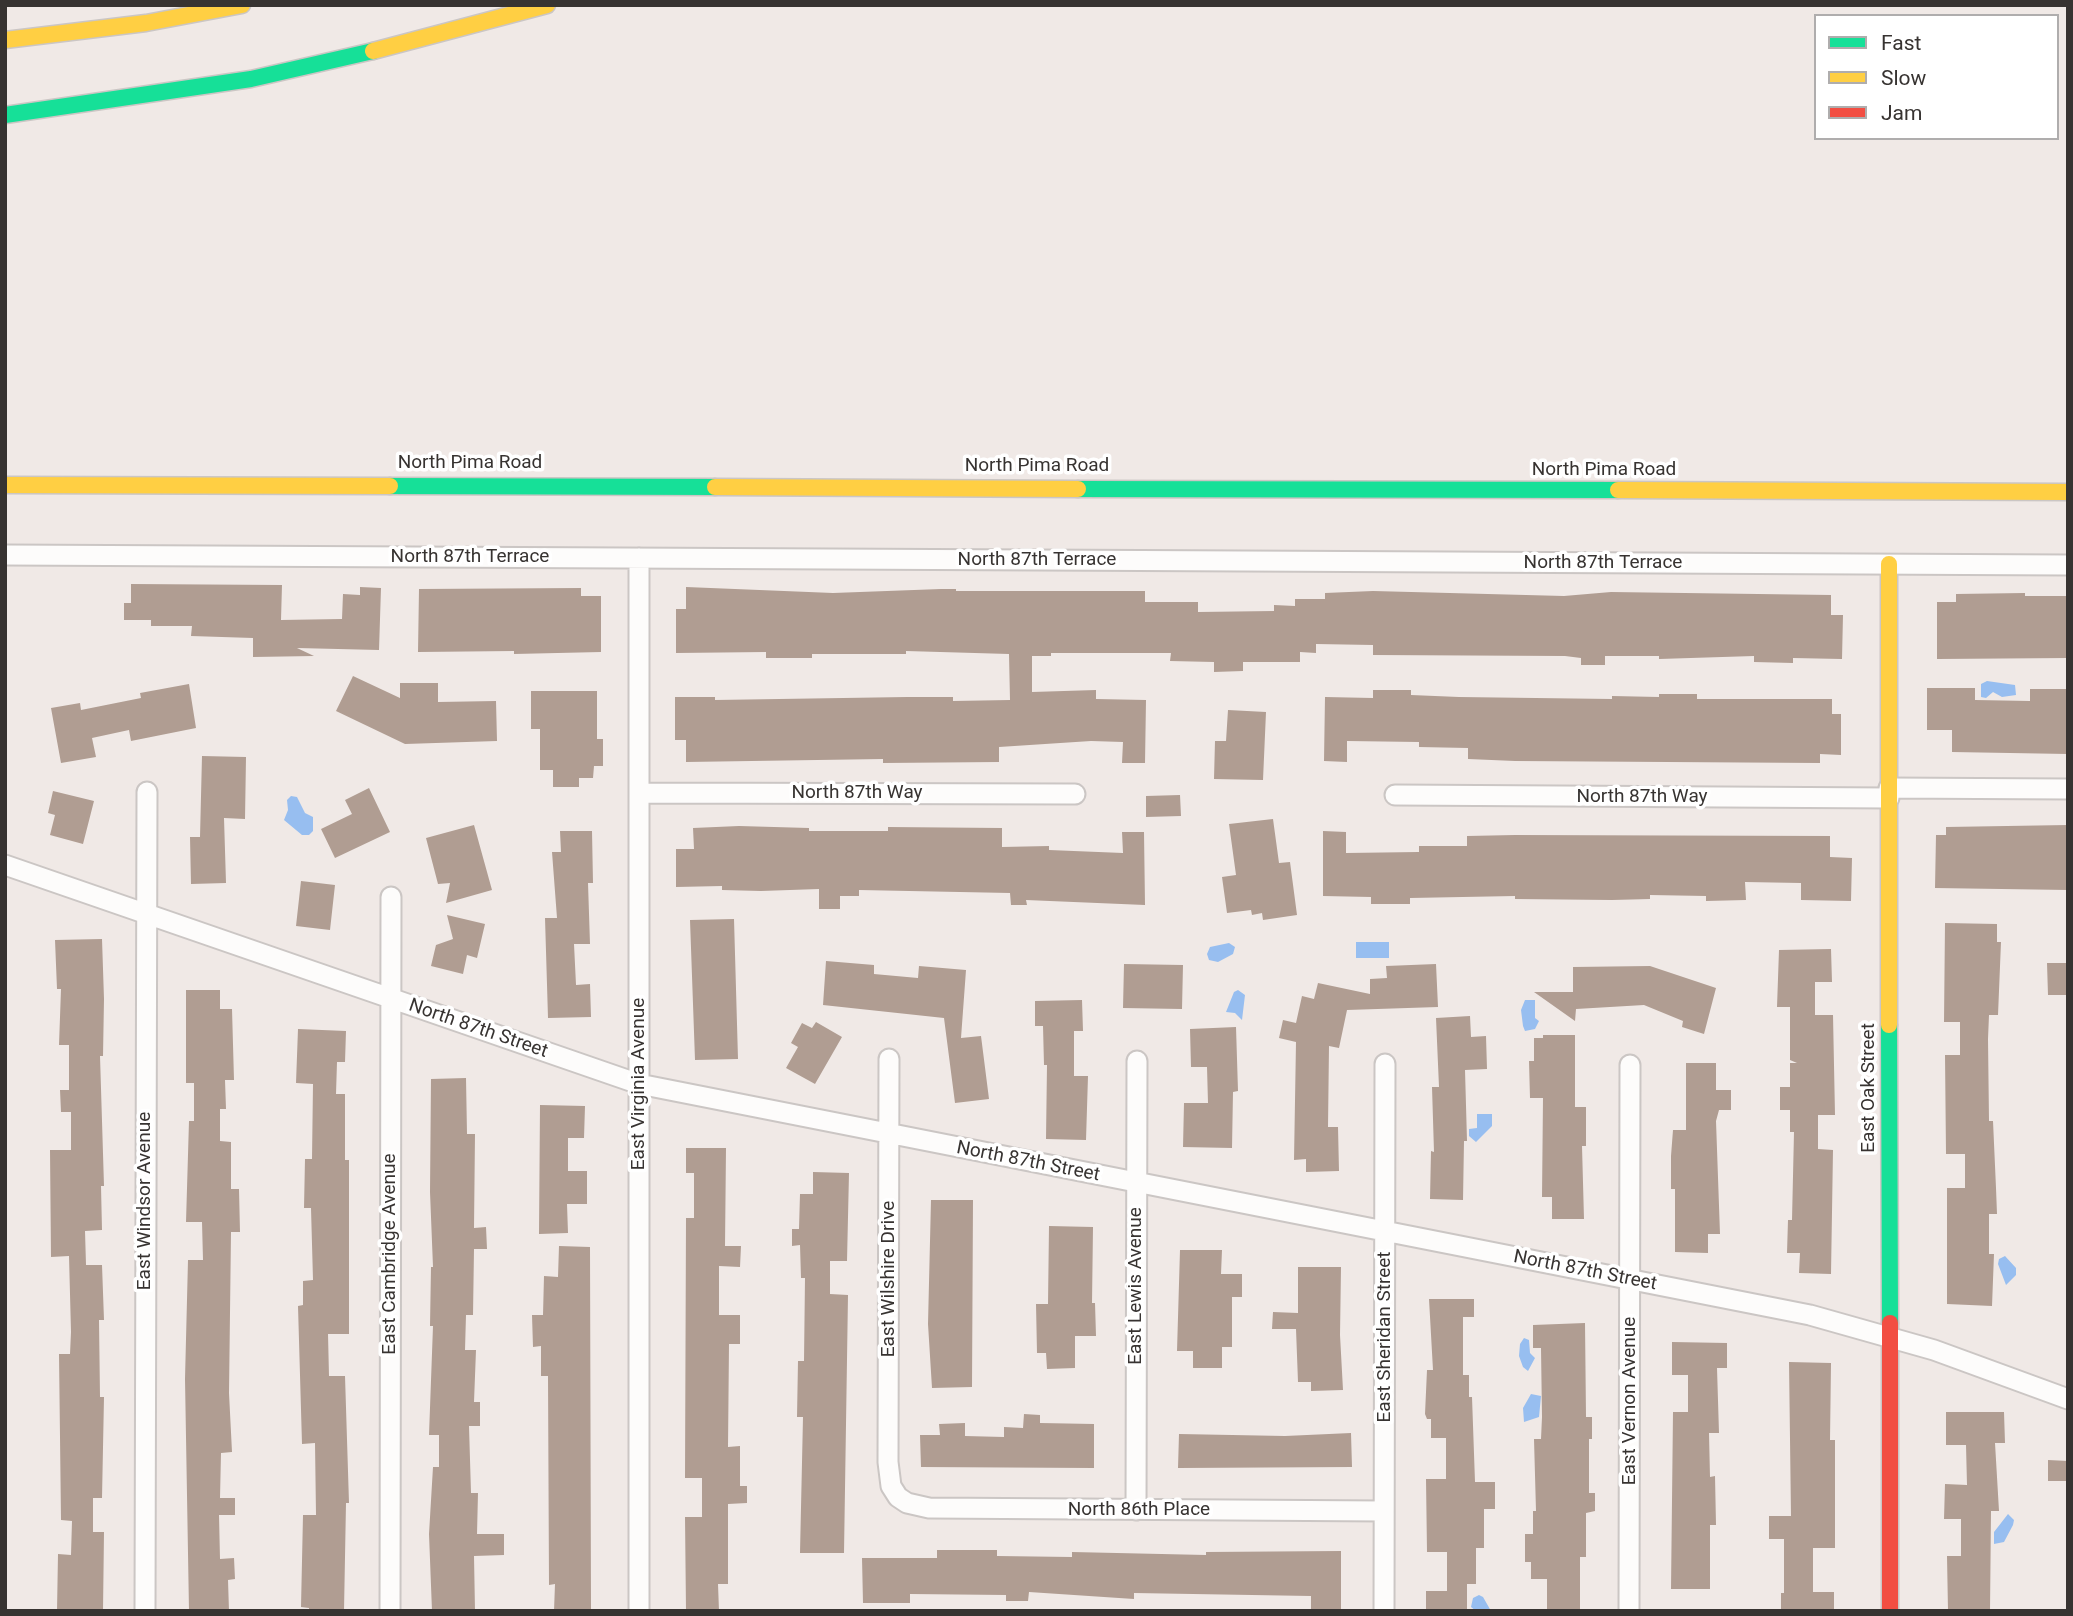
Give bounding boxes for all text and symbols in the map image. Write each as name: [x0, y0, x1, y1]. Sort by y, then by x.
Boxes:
legend: [1814, 14, 2059, 140]
text: Fast: [1881, 31, 1921, 55]
text: Slow: [1881, 66, 1926, 90]
text: Jam: [1881, 101, 1922, 125]
street label: North Pima Road: [398, 452, 542, 474]
street label: North Pima Road: [965, 455, 1109, 477]
street label: North Pima Road: [1532, 459, 1676, 481]
street label: North 87th Terrace: [391, 546, 549, 568]
street label: North 87th Terrace: [958, 549, 1116, 571]
street label: North 87th Terrace: [1524, 552, 1682, 574]
street label: North 87th Way: [791, 782, 923, 804]
street label: North 87th Way: [1576, 786, 1708, 808]
street label: North 87th Street: [405, 995, 551, 1063]
street label: East Virginia Avenue: [628, 998, 650, 1170]
street label: East Oak Street: [1858, 1023, 1880, 1153]
street label: East Windsor Avenue: [134, 1112, 156, 1290]
street label: North 87th Street: [954, 1137, 1102, 1187]
street label: East Cambridge Avenue: [379, 1153, 401, 1355]
street label: East Wilshire Drive: [878, 1201, 900, 1357]
street label: East Lewis Avenue: [1125, 1207, 1147, 1365]
street label: North 87th Street: [1511, 1246, 1659, 1296]
street label: East Sheridan Street: [1374, 1251, 1396, 1423]
street label: East Vernon Avenue: [1619, 1317, 1641, 1485]
street label: North 86th Place: [1068, 1499, 1210, 1521]

